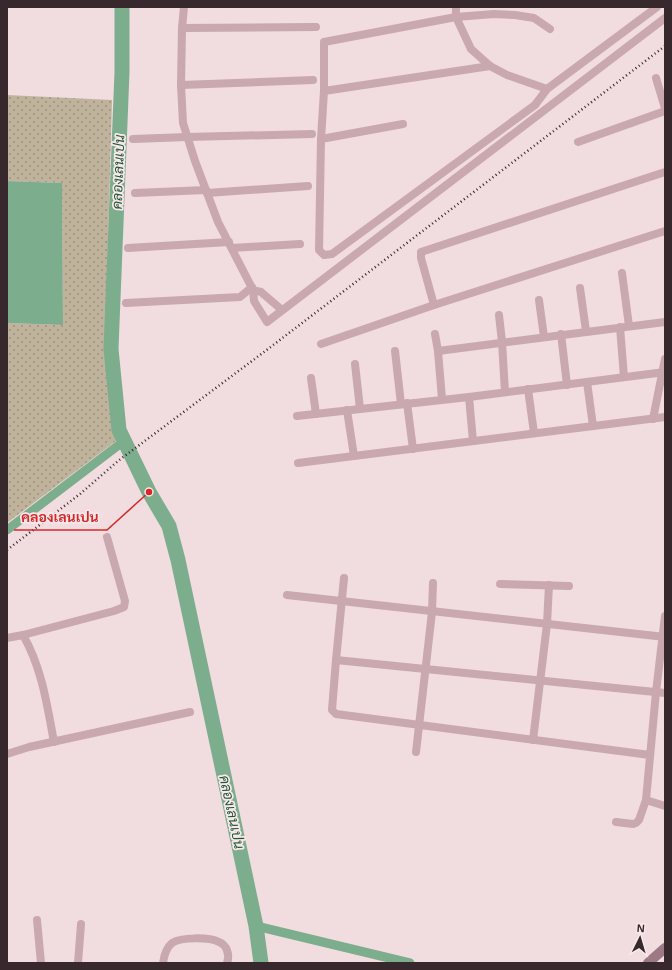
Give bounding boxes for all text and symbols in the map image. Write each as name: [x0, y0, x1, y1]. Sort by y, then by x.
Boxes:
water label: คลองเลนเปน: [109, 134, 127, 210]
callout: คลองเลนเปน: [14, 504, 107, 530]
text: คลองเลนเปน: [21, 509, 99, 525]
water label: คลองเลนเปน: [216, 774, 248, 850]
north arrow: [620, 918, 660, 958]
text: N: [636, 922, 645, 934]

